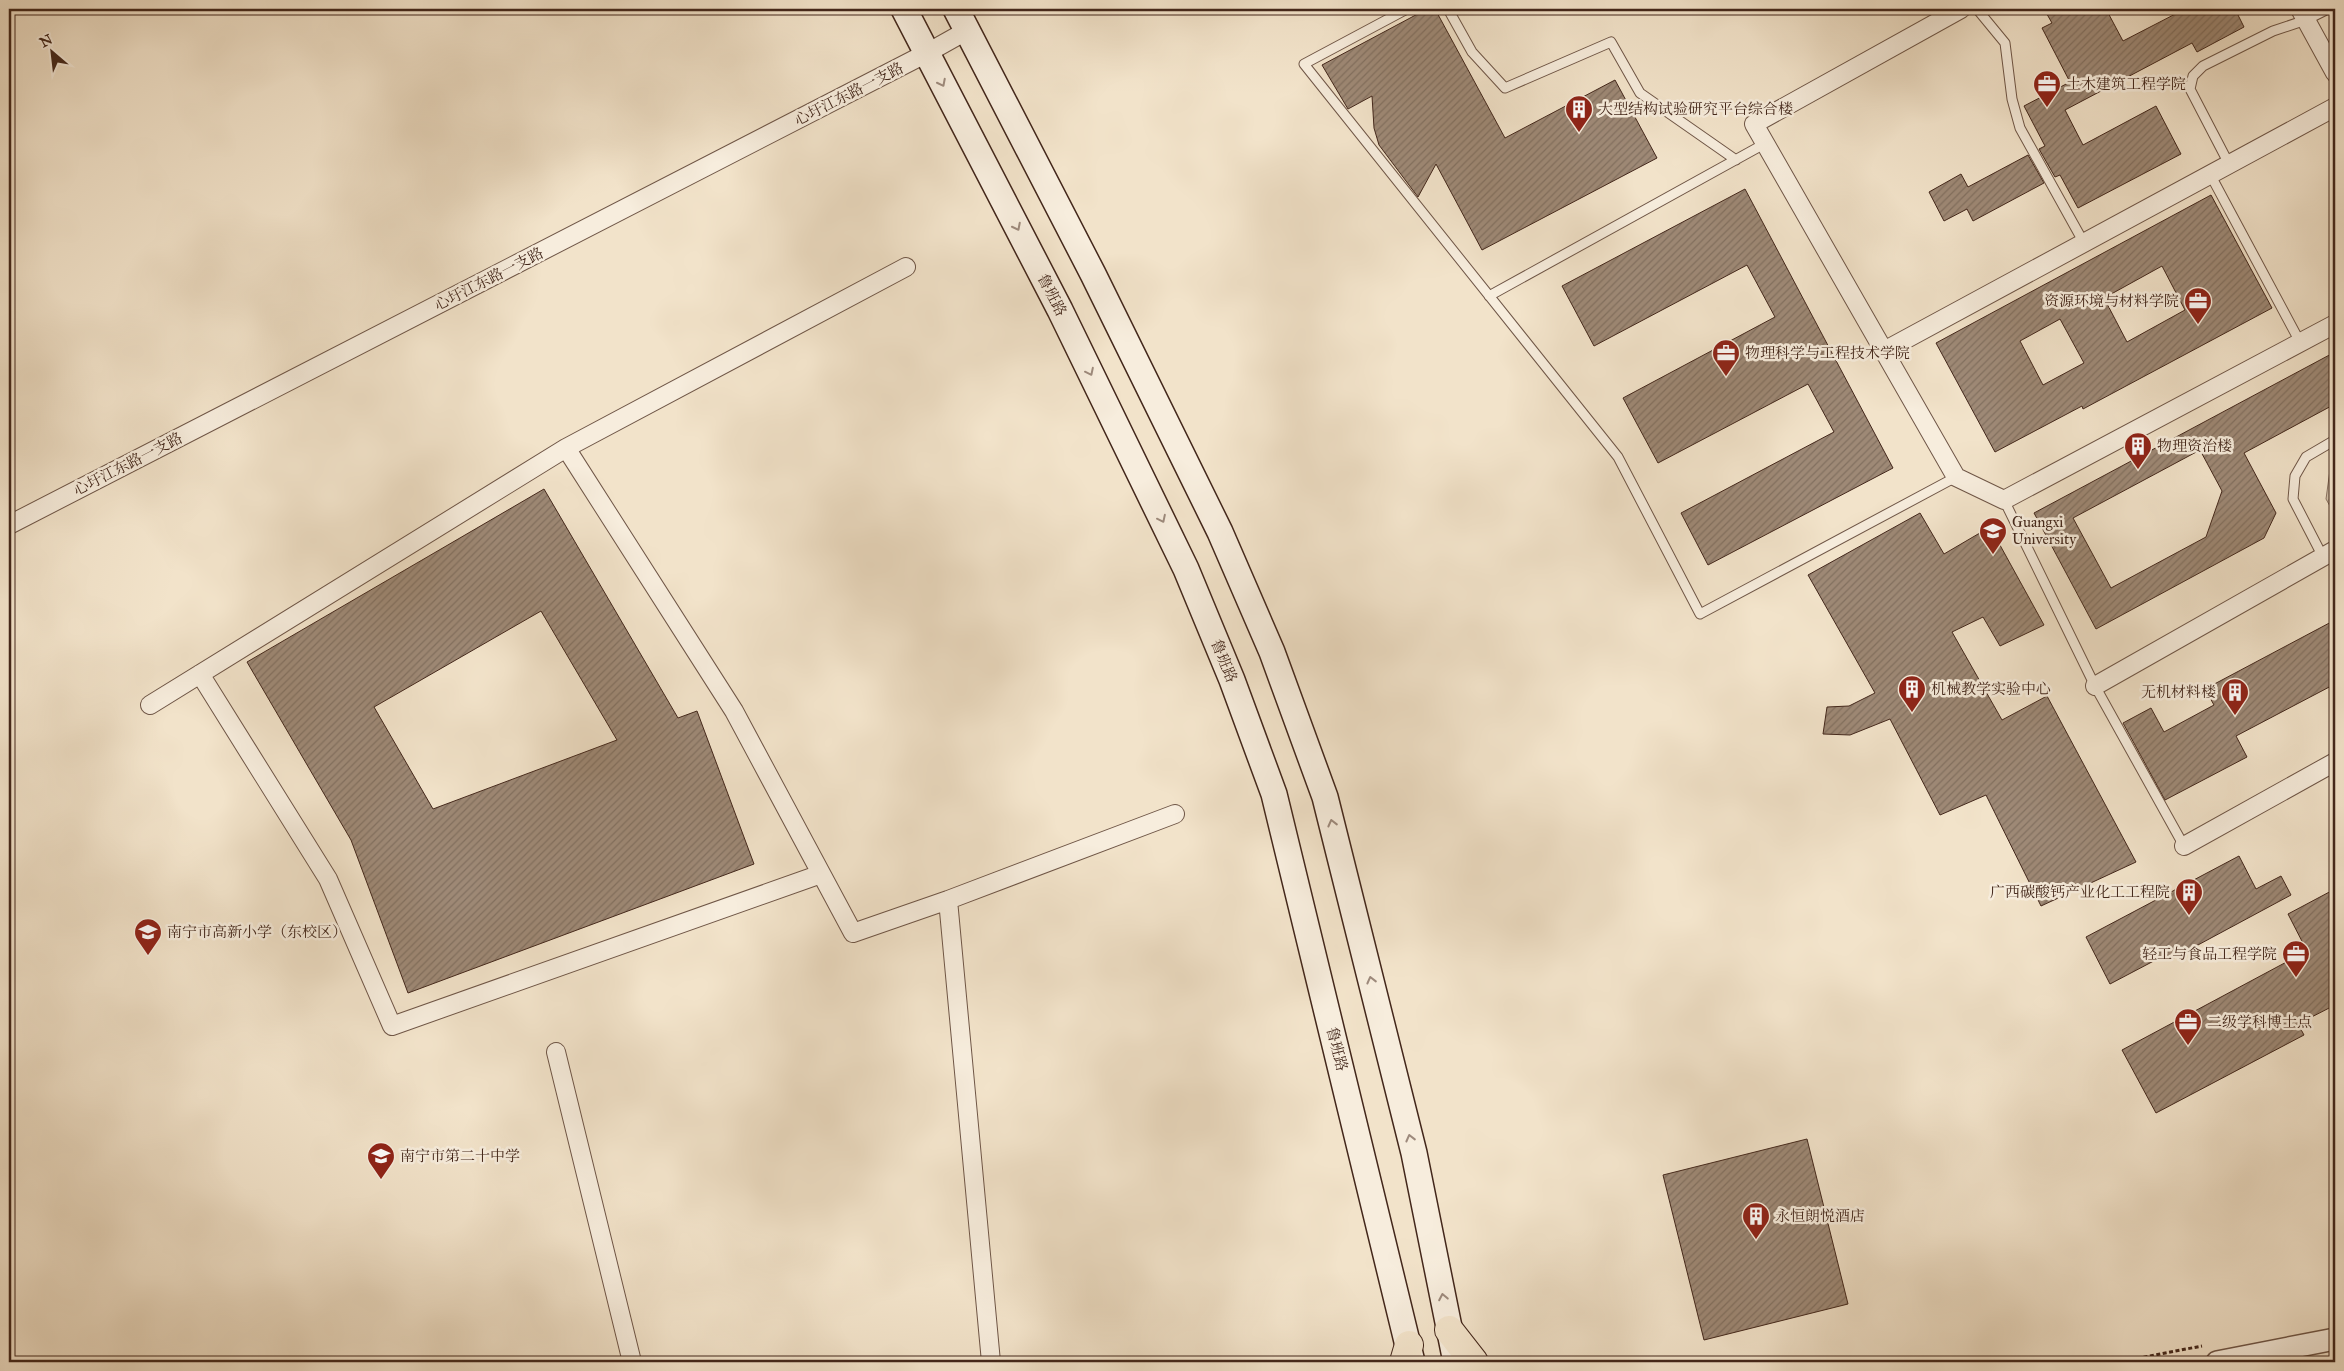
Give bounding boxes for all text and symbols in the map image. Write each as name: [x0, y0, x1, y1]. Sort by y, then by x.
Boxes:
north arrow: [28, 28, 78, 78]
text: N: [37, 31, 55, 51]
street label: 心圩江东路一支路: [791, 59, 907, 129]
office icon: 土木建筑工程学院: [2032, 69, 2062, 108]
place label: 土木建筑工程学院: [2066, 75, 2186, 93]
one-way arrow: [936, 78, 946, 87]
building icon: 大型结构试验研究平台综合楼: [1564, 94, 1594, 133]
place label: 大型结构试验研究平台综合楼: [1598, 100, 1793, 118]
one-way arrow: [1011, 222, 1021, 231]
street label: 心圩江东路一支路: [431, 244, 547, 314]
street label: 鲁班路: [1034, 271, 1070, 319]
office icon: 资源环境与材料学院: [2183, 286, 2213, 325]
place label: 资源环境与材料学院: [2044, 292, 2179, 310]
office icon: 物理科学与工程技术学院: [1711, 338, 1741, 377]
place label: 物理科学与工程技术学院: [1745, 344, 1910, 362]
one-way arrow: [1084, 367, 1094, 376]
street label: 心圩江东路一支路: [70, 429, 186, 499]
building icon: 物理资治楼: [2123, 431, 2153, 470]
place label: 物理资治楼: [2157, 437, 2232, 455]
one-way arrow: [1155, 513, 1165, 522]
place label: Guangxi University: [2012, 513, 2077, 548]
school or university icon: Guangxi University: [1978, 516, 2008, 555]
street label: 鲁班路: [1207, 637, 1241, 685]
building icon: 机械教学实验中心: [1897, 674, 1927, 713]
building icon: 无机材料楼: [2220, 677, 2250, 716]
place label: 机械教学实验中心: [1931, 680, 2051, 698]
place label: 无机材料楼: [2141, 683, 2216, 701]
one-way arrow: [1327, 818, 1338, 827]
building icon: 广西碳酸钙产业化工工程院: [2174, 877, 2204, 916]
place label: 广西碳酸钙产业化工工程院: [1990, 883, 2170, 901]
school or university icon: 南宁市高新小学（东校区）: [133, 917, 163, 956]
place label: 南宁市高新小学（东校区）: [167, 923, 347, 941]
office icon: 轻工与食品工程学院: [2281, 939, 2311, 978]
place label: 轻工与食品工程学院: [2142, 945, 2277, 963]
one-way arrow: [1366, 976, 1377, 985]
office icon: 二级学科博士点: [2173, 1007, 2203, 1046]
place label: 二级学科博士点: [2207, 1013, 2312, 1031]
street label: 鲁班路: [1323, 1025, 1351, 1073]
one-way arrow: [1406, 1135, 1416, 1143]
school or university icon: 南宁市第二十中学: [366, 1141, 396, 1180]
place label: 南宁市第二十中学: [400, 1147, 520, 1165]
building icon: 永恒朗悦酒店: [1741, 1201, 1771, 1240]
place label: 永恒朗悦酒店: [1775, 1207, 1865, 1225]
one-way arrow: [1438, 1293, 1449, 1302]

